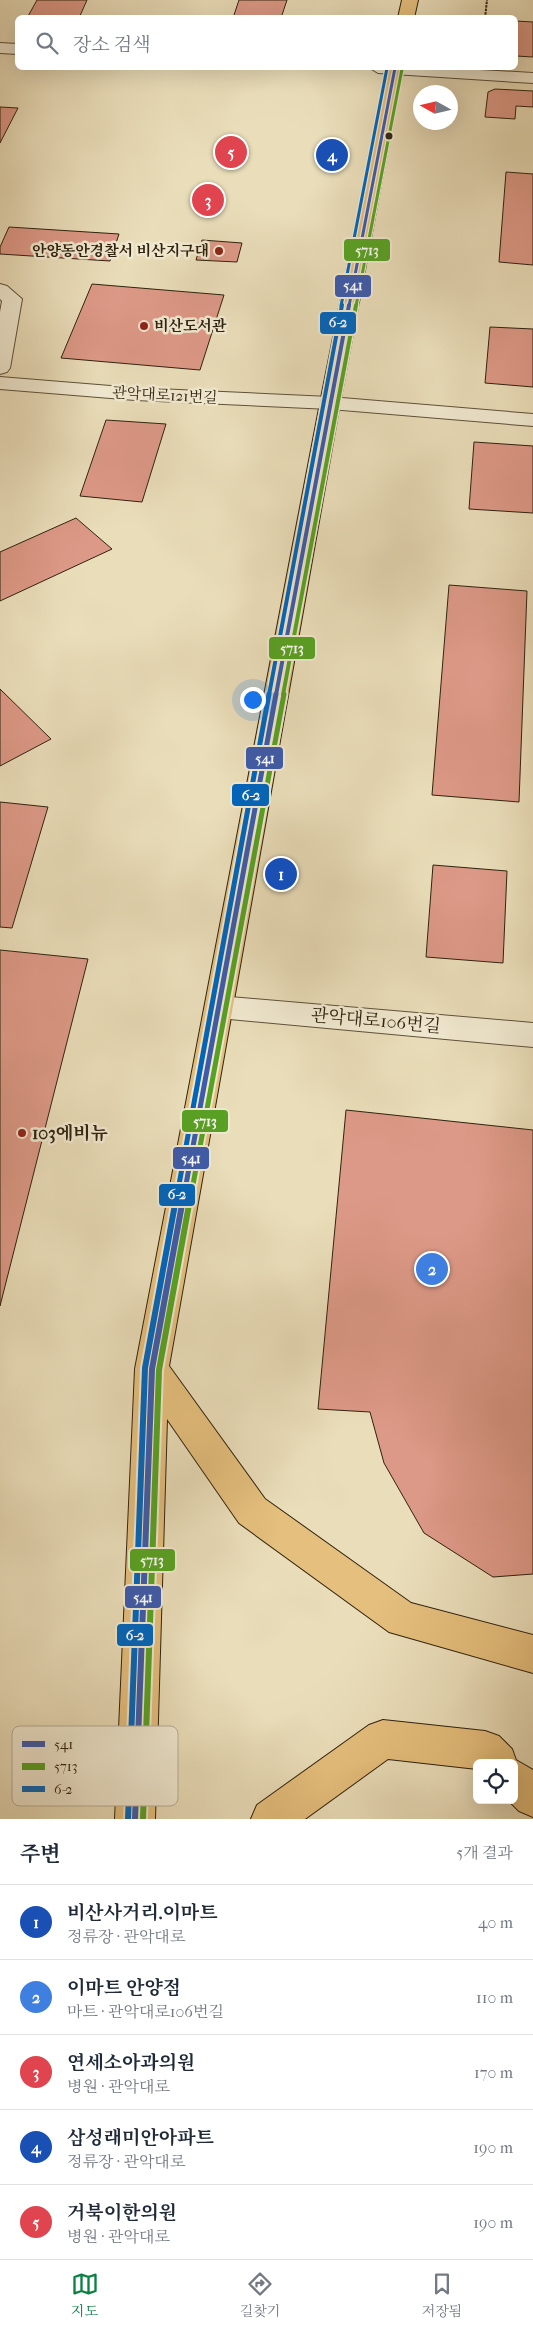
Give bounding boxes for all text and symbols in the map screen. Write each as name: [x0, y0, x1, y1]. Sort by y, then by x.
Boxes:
search box: [15, 15, 518, 70]
icon: search: [33, 29, 61, 57]
text: 장소 검색: [73, 34, 151, 56]
north arrow: [413, 85, 458, 130]
unlabelled marker: [384, 131, 394, 141]
pin: 5: [215, 133, 247, 171]
pin: 4: [316, 136, 348, 174]
pin: 3: [192, 181, 224, 219]
line badge: 5713: [343, 238, 391, 262]
place label: 안양동안경찰서 비산지구대: [32, 242, 209, 260]
text: 5713: [355, 242, 379, 259]
marker: 안양동안경찰서 비산지구대: [213, 245, 225, 257]
line badge: 541: [334, 274, 372, 298]
text: 541: [343, 277, 363, 294]
line badge: 6-2: [319, 311, 357, 335]
text: 6-2: [329, 314, 347, 331]
place label: 비산도서관: [154, 317, 227, 335]
marker: 비산도서관: [138, 320, 150, 332]
street label: 관악대로121번길: [112, 383, 218, 407]
line badge: 5713: [268, 636, 316, 660]
text: 5713: [280, 640, 304, 657]
your location: [240, 687, 266, 713]
line badge: 541: [245, 746, 284, 770]
text: 541: [255, 750, 275, 767]
line badge: 6-2: [231, 783, 270, 807]
text: 6-2: [242, 787, 260, 804]
pin: 1: [265, 855, 297, 893]
street label: 관악대로106번길: [310, 1005, 442, 1037]
line badge: 5713: [181, 1109, 229, 1133]
text: 5713: [193, 1113, 217, 1130]
place label: 103에비뉴: [32, 1123, 108, 1144]
marker: 103에비뉴: [16, 1127, 28, 1139]
line badge: 541: [172, 1146, 210, 1170]
text: 541: [181, 1150, 201, 1167]
line badge: 6-2: [158, 1183, 196, 1207]
text: 6-2: [168, 1186, 186, 1203]
pin: 2: [416, 1250, 448, 1288]
line badge: 5713: [129, 1548, 176, 1572]
text: 5713: [140, 1552, 164, 1569]
line badge: 541: [124, 1585, 162, 1609]
text: 541: [133, 1589, 153, 1606]
line badge: 6-2: [116, 1623, 154, 1647]
text: 6-2: [126, 1627, 144, 1644]
legend: [12, 1726, 178, 1806]
text: 541: [54, 1736, 73, 1753]
text: 5713: [54, 1758, 78, 1775]
map controls: [473, 1759, 518, 1804]
button: locate: [473, 1759, 518, 1804]
text: 6-2: [54, 1781, 72, 1798]
text: 주변: [20, 1842, 61, 1866]
text: 5개 결과: [456, 1843, 513, 1862]
text: 비산사거리.이마트: [67, 1902, 218, 1924]
text: 1: [33, 1913, 39, 1932]
text: 40 m: [478, 1913, 513, 1932]
text: 정류장 · 관악대로: [67, 1927, 185, 1946]
text: 이마트 안양점: [67, 1977, 181, 1999]
text: 2: [32, 1988, 40, 2007]
text: 110 m: [476, 1988, 513, 2007]
text: 마트 · 관악대로106번길: [67, 2002, 224, 2021]
text: 연세소아과의원: [67, 2052, 195, 2074]
text: 3: [33, 2063, 39, 2082]
text: 170 m: [474, 2063, 513, 2082]
text: 병원 · 관악대로: [67, 2077, 170, 2096]
text: 삼성래미안아파트: [67, 2127, 214, 2149]
text: 4: [31, 2138, 41, 2157]
text: 190 m: [473, 2138, 513, 2157]
text: 정류장 · 관악대로: [67, 2152, 185, 2171]
text: 거북이한의원: [67, 2202, 177, 2224]
text: 5: [33, 2213, 39, 2232]
text: 190 m: [473, 2213, 513, 2232]
text: 병원 · 관악대로: [67, 2227, 170, 2246]
tab: 지도: [71, 2270, 99, 2320]
tab: 길찾기: [240, 2270, 281, 2320]
tab: 저장됨: [422, 2270, 462, 2320]

